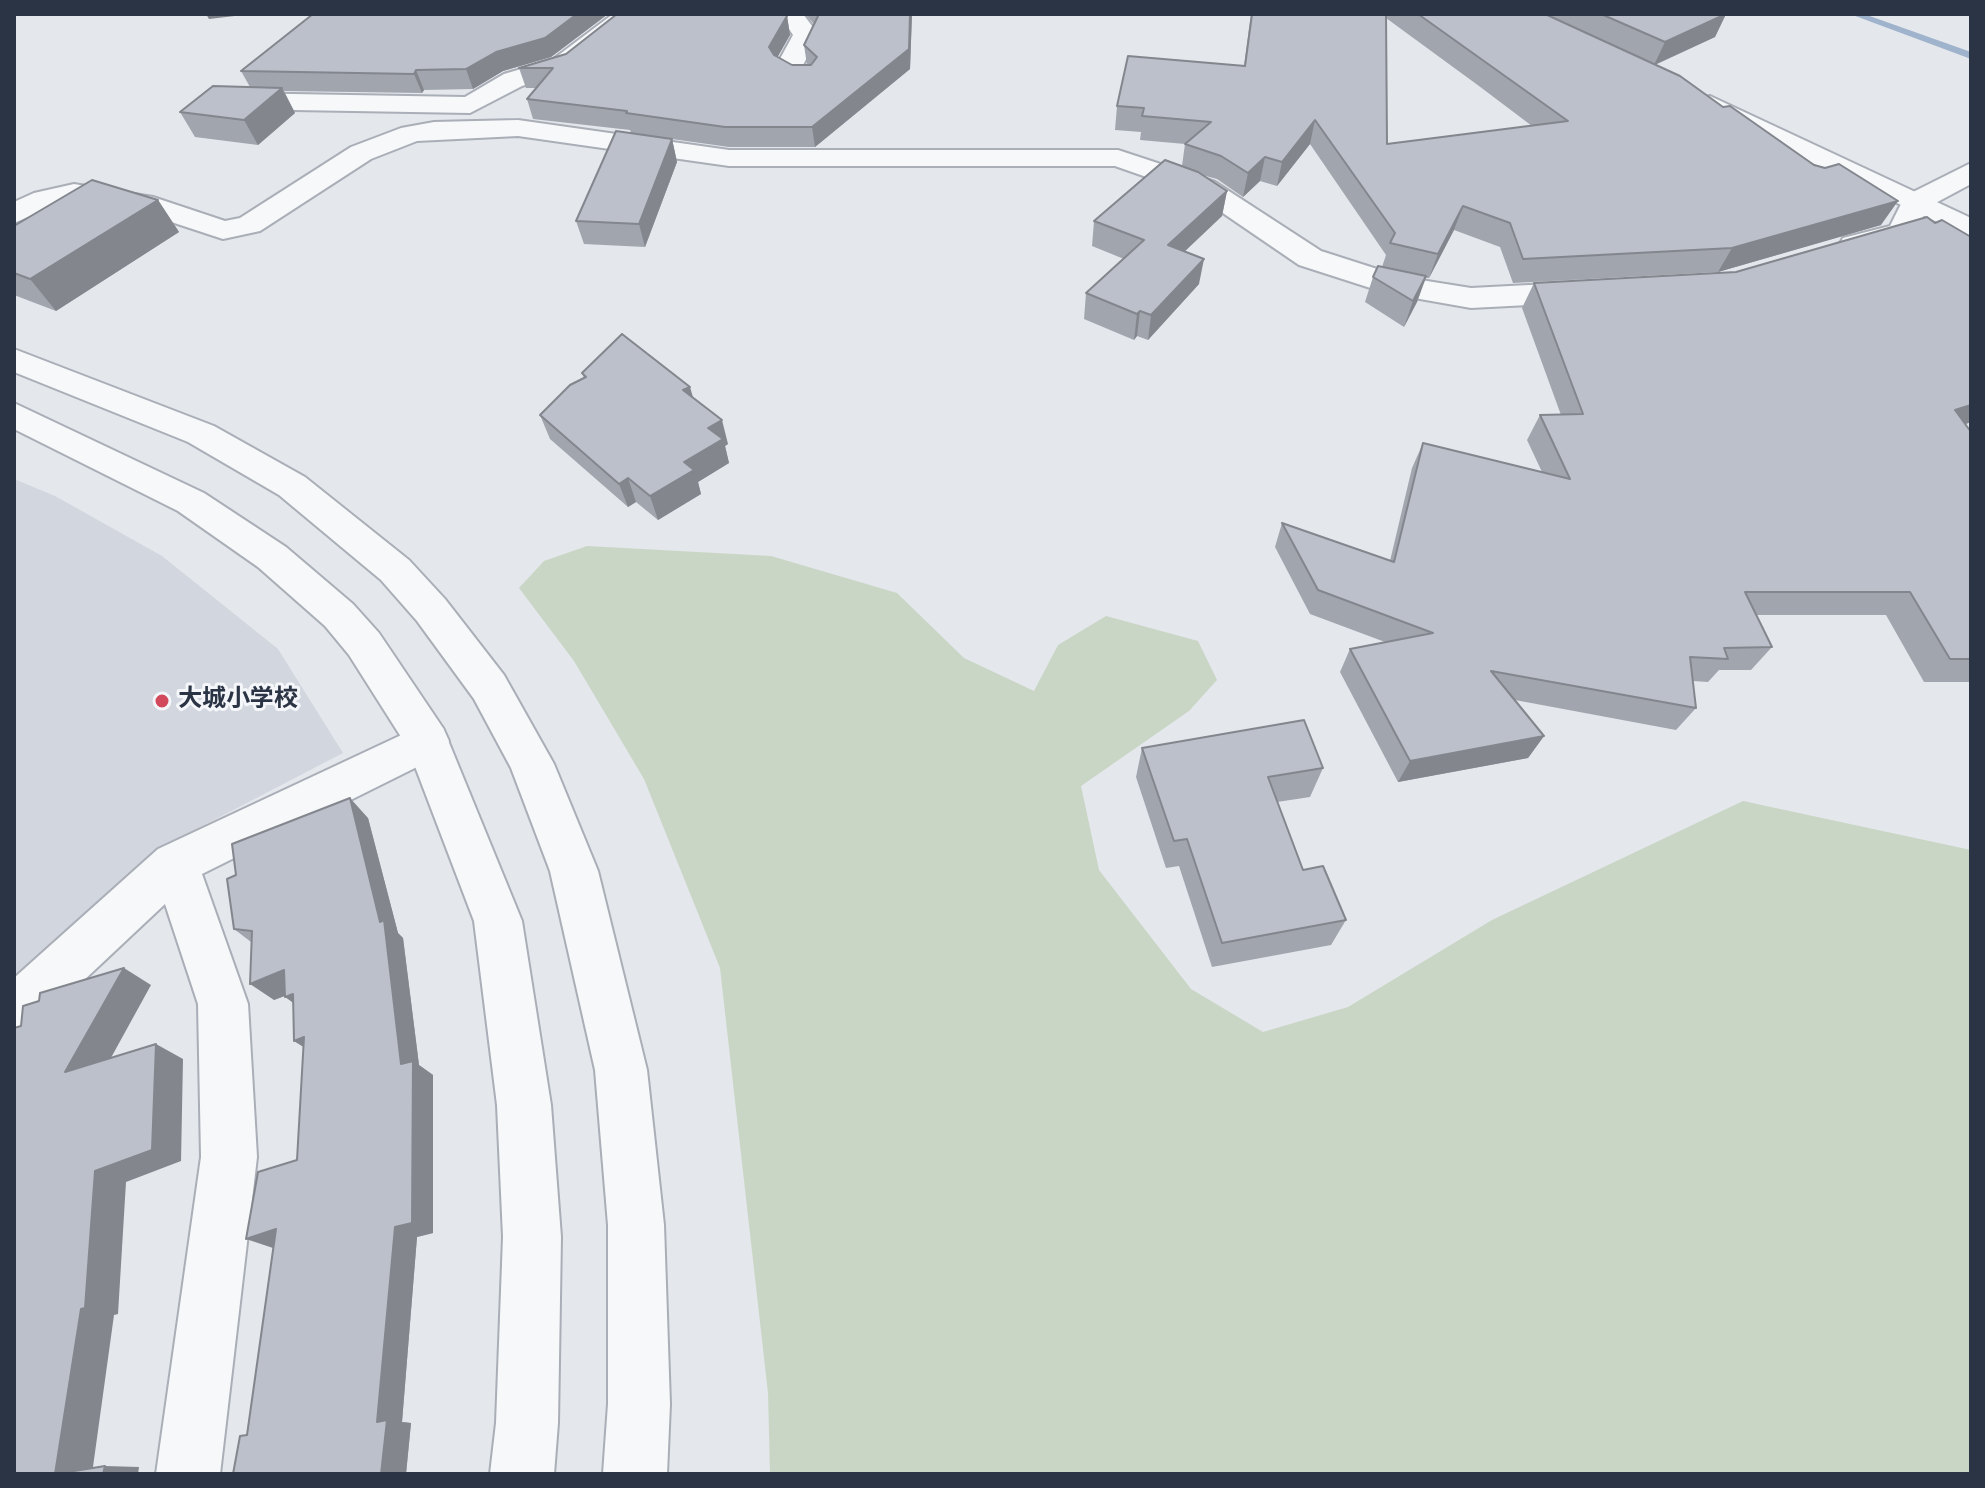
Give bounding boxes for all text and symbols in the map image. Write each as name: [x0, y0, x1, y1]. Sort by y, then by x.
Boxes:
place label: 大城小学校: [178, 687, 298, 715]
marker: 大城小学校: [153, 692, 171, 710]

